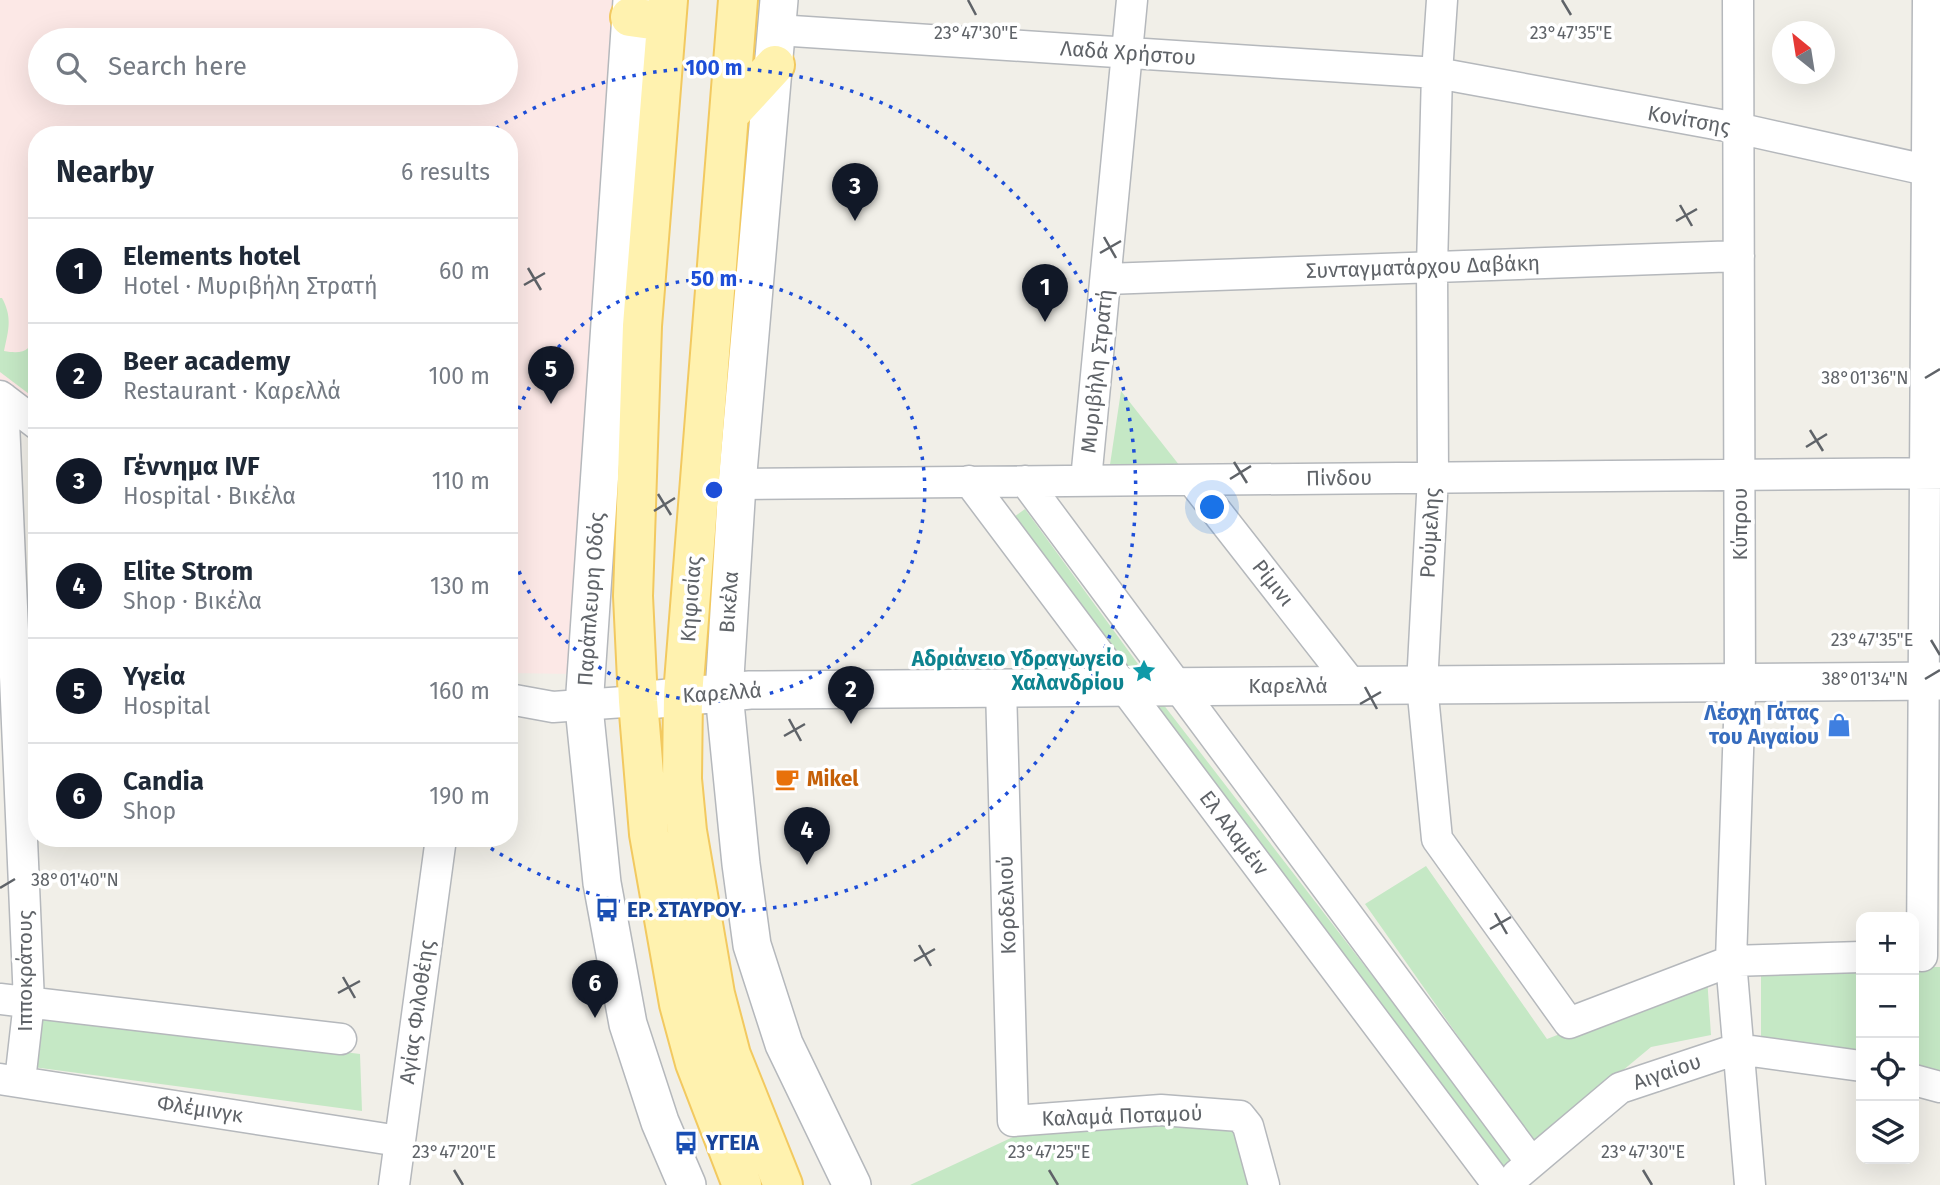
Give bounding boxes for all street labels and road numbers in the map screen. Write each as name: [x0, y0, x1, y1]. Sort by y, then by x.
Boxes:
street label: Λαδά Χρήστου: [1059, 35, 1197, 71]
street label: Κονίτσης: [1646, 100, 1733, 140]
street label: Συνταγματάρχου Δαβάκη: [1306, 250, 1540, 284]
street label: Μυριβήλη Στρατή: [1075, 288, 1119, 454]
street label: Πίνδου: [1306, 464, 1372, 492]
street label: Ρούμελης: [1415, 487, 1445, 579]
street label: Κύπρου: [1727, 488, 1753, 560]
street label: Παράπλευρη Οδός: [572, 511, 610, 687]
street label: Ρίμινι: [1247, 554, 1299, 612]
street label: Κηφισίας: [675, 555, 707, 643]
street label: Βικέλα: [714, 570, 744, 634]
street label: Καρελλά: [1248, 673, 1328, 699]
street label: Καρελλά: [682, 677, 762, 709]
street label: Ελ Αλαμέιν: [1194, 785, 1274, 881]
street label: Κορδελιού: [992, 855, 1022, 955]
street label: Ιπποκράτους: [12, 910, 38, 1032]
street label: Αγίας Φιλοθέης: [394, 938, 440, 1086]
street label: Αιγαίου: [1629, 1048, 1705, 1096]
street label: Φλέμινγκ: [155, 1089, 246, 1129]
street label: Καλαμά Ποταμού: [1041, 1100, 1203, 1132]

